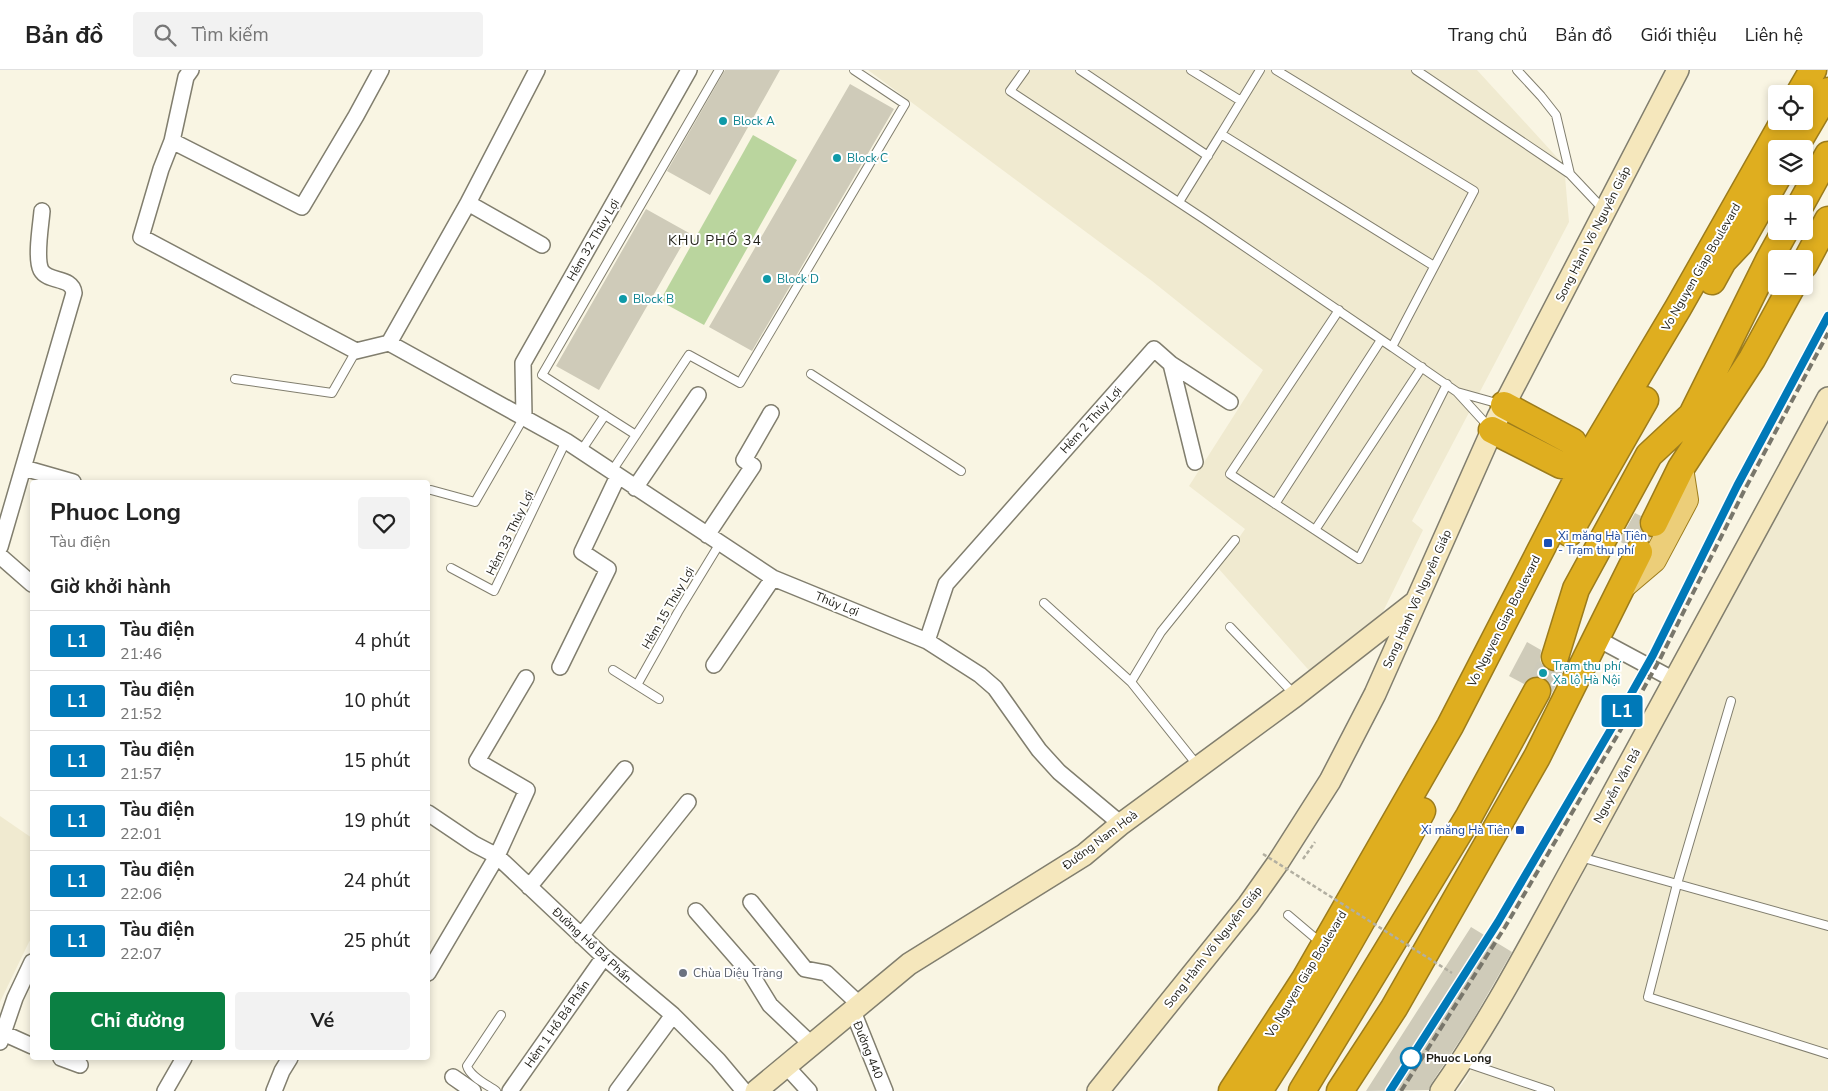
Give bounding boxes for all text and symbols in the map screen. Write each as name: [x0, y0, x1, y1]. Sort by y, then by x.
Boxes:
search box: [133, 12, 483, 57]
text: Bản đồ: [25, 19, 103, 51]
icon: search: [151, 21, 179, 49]
text: Tìm kiếm: [191, 22, 269, 48]
text: Trang chủ: [1448, 23, 1527, 47]
text: Bản đồ: [1555, 23, 1612, 47]
text: Giới thiệu: [1640, 23, 1717, 47]
text: Liên hệ: [1745, 23, 1803, 47]
map controls: [1768, 85, 1813, 295]
button: locate: [1768, 85, 1813, 130]
place label: Block A: [733, 113, 775, 129]
marker: Block A: [717, 115, 729, 127]
button: layers: [1768, 140, 1813, 185]
place label: Block C: [847, 150, 888, 166]
marker: Block C: [831, 152, 843, 164]
street label: Song Hành Võ Nguyên Giáp: [1552, 163, 1634, 305]
button: +: [1768, 195, 1813, 240]
street label: Hẻm 32 Thủy Lợi: [563, 196, 623, 284]
street label: Vo Nguyen Giap Boulevard: [1657, 200, 1744, 335]
district label: KHU PHỐ 34: [668, 230, 762, 250]
button: −: [1768, 250, 1813, 295]
place label: Block D: [777, 271, 819, 287]
marker: Block D: [761, 273, 773, 285]
place label: Block B: [633, 291, 674, 307]
marker: Block B: [617, 293, 629, 305]
street label: Hẻm 2 Thủy Lợi: [1057, 383, 1125, 457]
street label: Hẻm 33 Thủy Lợi: [483, 488, 537, 578]
text: Phuoc Long: [50, 496, 181, 528]
button: heart: [358, 497, 410, 549]
street label: Song Hành Võ Nguyên Giáp: [1379, 527, 1455, 671]
place label: Xi măng Hà Tiên - Trạm thu phí: [1558, 528, 1647, 558]
text: Tàu điện: [50, 531, 111, 553]
marker: Xi măng Hà Tiên - Trạm thu phí: [1542, 537, 1554, 549]
street label: Vo Nguyen Giap Boulevard: [1463, 553, 1544, 690]
street label: Hẻm 15 Thủy Lợi: [638, 564, 698, 652]
text: Giờ khởi hành: [50, 574, 171, 600]
street label: Thủy Lợi: [813, 588, 861, 620]
text: Tàu điện: [120, 617, 195, 643]
text: 4 phút: [355, 628, 410, 654]
text: L1: [67, 629, 88, 653]
text: 21:46: [120, 643, 162, 665]
place label: Trạm thu phí Xa lộ Hà Nội: [1553, 658, 1622, 688]
marker: Trạm thu phí Xa lộ Hà Nội: [1537, 667, 1549, 679]
text: Tàu điện: [120, 677, 195, 703]
text: 10 phút: [343, 688, 410, 714]
text: L1: [67, 689, 88, 713]
line badge: L1: [1600, 695, 1644, 727]
text: L1: [1612, 699, 1632, 723]
text: 21:52: [120, 703, 162, 725]
text: Tàu điện: [120, 737, 195, 763]
street label: Nguyễn Văn Bá: [1590, 746, 1644, 826]
text: 15 phút: [343, 748, 410, 774]
text: L1: [67, 749, 88, 773]
text: 21:57: [120, 763, 162, 785]
text: Tàu điện: [120, 797, 195, 823]
street label: Đường Nam Hoà: [1058, 807, 1141, 874]
text: 19 phút: [343, 808, 410, 834]
text: L1: [67, 809, 88, 833]
place label: Xi măng Hà Tiên: [1421, 822, 1510, 838]
text: 22:01: [120, 823, 162, 845]
marker: Xi măng Hà Tiên: [1514, 824, 1526, 836]
text: Tàu điện: [120, 857, 195, 883]
text: 24 phút: [343, 868, 410, 894]
text: L1: [67, 869, 88, 893]
text: 22:06: [120, 883, 162, 905]
street label: Song Hành Võ Nguyên Giáp: [1160, 883, 1266, 1011]
street label: Đường Hồ Bá Phấn: [548, 903, 635, 986]
street label: Vo Nguyen Giap Boulevard: [1261, 908, 1350, 1041]
text: Tàu điện: [120, 917, 195, 943]
text: 25 phút: [343, 928, 410, 954]
text: L1: [67, 929, 88, 953]
text: 22:07: [120, 943, 162, 965]
place label: Chùa Diệu Tràng: [693, 965, 783, 981]
marker: Chùa Diệu Tràng: [677, 967, 689, 979]
street label: Hẻm 1 Hồ Bá Phấn: [521, 977, 593, 1071]
button: Chỉ đường: [50, 992, 225, 1050]
button: Vé: [235, 992, 410, 1050]
street label: Đường 440: [849, 1018, 887, 1081]
marker: Phuoc Long: [1400, 1047, 1422, 1069]
place label: Phuoc Long: [1426, 1050, 1491, 1066]

